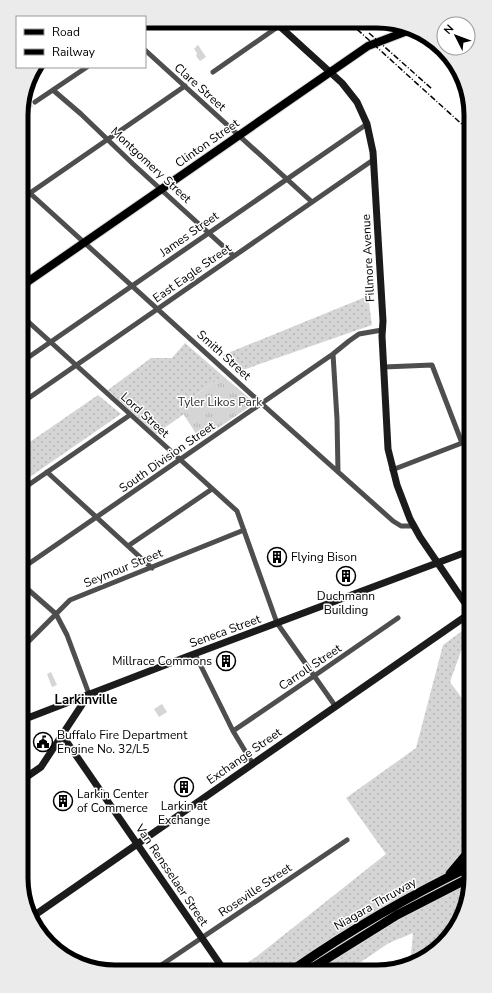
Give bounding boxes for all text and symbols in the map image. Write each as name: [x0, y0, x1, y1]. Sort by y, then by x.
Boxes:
legend: [16, 16, 146, 68]
north arrow: [436, 16, 476, 56]
text: N: [441, 22, 457, 38]
text: Road: [52, 24, 80, 40]
text: Railway: [52, 44, 96, 60]
street label: Clare Street: [171, 60, 230, 115]
street label: Clinton Street: [172, 115, 243, 171]
street label: Montgomery Street: [107, 123, 195, 207]
street label: James Street: [156, 207, 222, 261]
street label: Fillmore Avenue: [358, 214, 378, 302]
street label: East Eagle Street: [150, 240, 235, 306]
street label: Smith Street: [194, 327, 255, 384]
street label: Lord Street: [117, 389, 173, 442]
park label: Tyler Likos Park: [178, 394, 263, 410]
street label: South Division Street: [116, 417, 219, 496]
street label: Seymour Street: [81, 545, 166, 591]
building icon: Flying Bison: [266, 546, 288, 568]
place label: Flying Bison: [291, 549, 357, 565]
building icon: Duchmann Building: [335, 565, 357, 587]
place label: Duchmann Building: [317, 588, 375, 618]
street label: Seneca Street: [187, 610, 264, 651]
street label: Carroll Street: [276, 640, 345, 694]
building icon: Millrace Commons: [215, 650, 237, 672]
place label: Millrace Commons: [112, 653, 212, 669]
district label: Larkinville: [55, 691, 117, 709]
street label: Exchange Street: [203, 724, 285, 788]
place label: Buffalo Fire Department Engine No. 32/L5: [57, 727, 188, 757]
public building icon: Buffalo Fire Department Engine No. 32/L5: [32, 731, 54, 753]
building icon: Larkin at Exchange: [173, 776, 195, 798]
place label: Larkin Center of Commerce: [77, 786, 149, 816]
building icon: Larkin Center of Commerce: [52, 790, 74, 812]
place label: Larkin at Exchange: [158, 798, 210, 828]
street label: Van Rensselaer Street: [131, 820, 212, 930]
street label: Roseville Street: [215, 859, 295, 920]
street label: Niagara Thruway: [331, 874, 420, 934]

